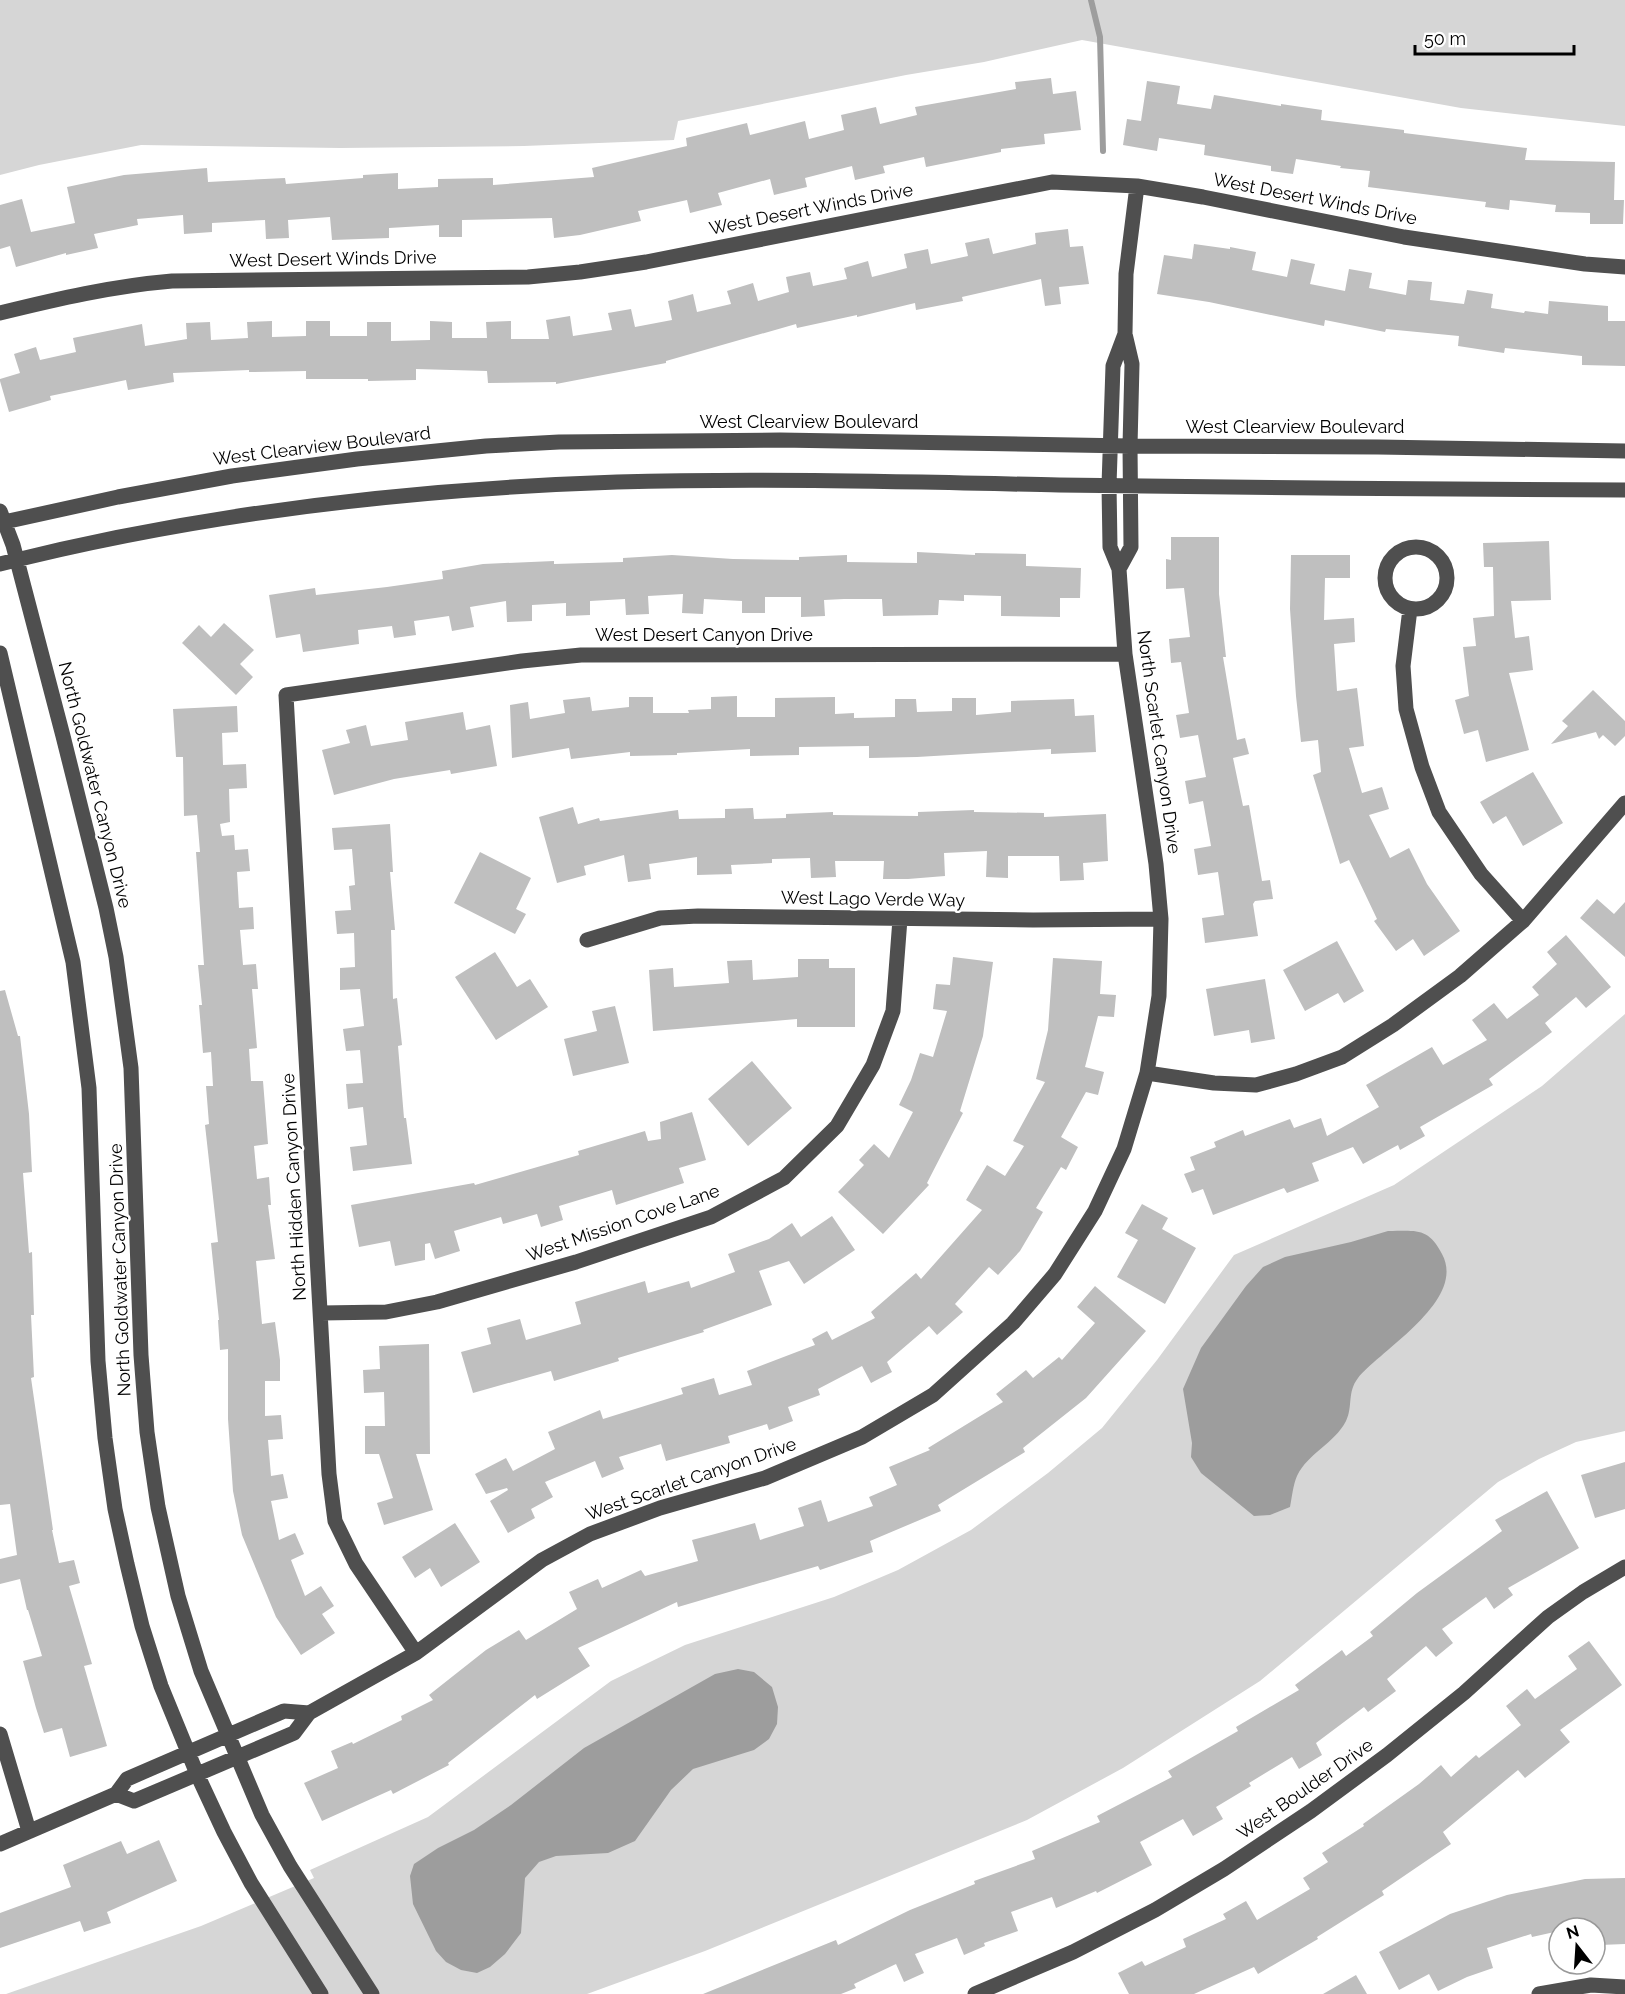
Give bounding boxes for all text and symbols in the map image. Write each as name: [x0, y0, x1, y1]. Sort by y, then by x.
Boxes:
scale bar: [1415, 18, 1574, 56]
text: 50 m: [1424, 28, 1466, 49]
street label: West Desert Winds Drive: [1211, 168, 1419, 229]
street label: West Desert Winds Drive: [707, 178, 915, 239]
street label: West Desert Winds Drive: [229, 246, 437, 271]
street label: West Clearview Boulevard: [699, 411, 919, 432]
street label: West Clearview Boulevard: [1185, 416, 1405, 437]
street label: West Clearview Boulevard: [212, 422, 432, 469]
street label: West Desert Canyon Drive: [595, 624, 813, 645]
street label: North Scarlet Canyon Drive: [1133, 629, 1186, 855]
street label: North Goldwater Canyon Drive: [55, 659, 136, 911]
street label: West Lago Verde Way: [781, 886, 965, 911]
street label: North Hidden Canyon Drive: [277, 1072, 310, 1301]
street label: North Goldwater Canyon Drive: [105, 1143, 134, 1397]
street label: West Mission Cove Lane: [524, 1179, 723, 1265]
street label: West Scarlet Canyon Drive: [583, 1432, 799, 1524]
street label: West Boulder Drive: [1233, 1734, 1377, 1843]
north arrow: [1547, 1916, 1607, 1976]
text: N: [1564, 1921, 1581, 1943]

